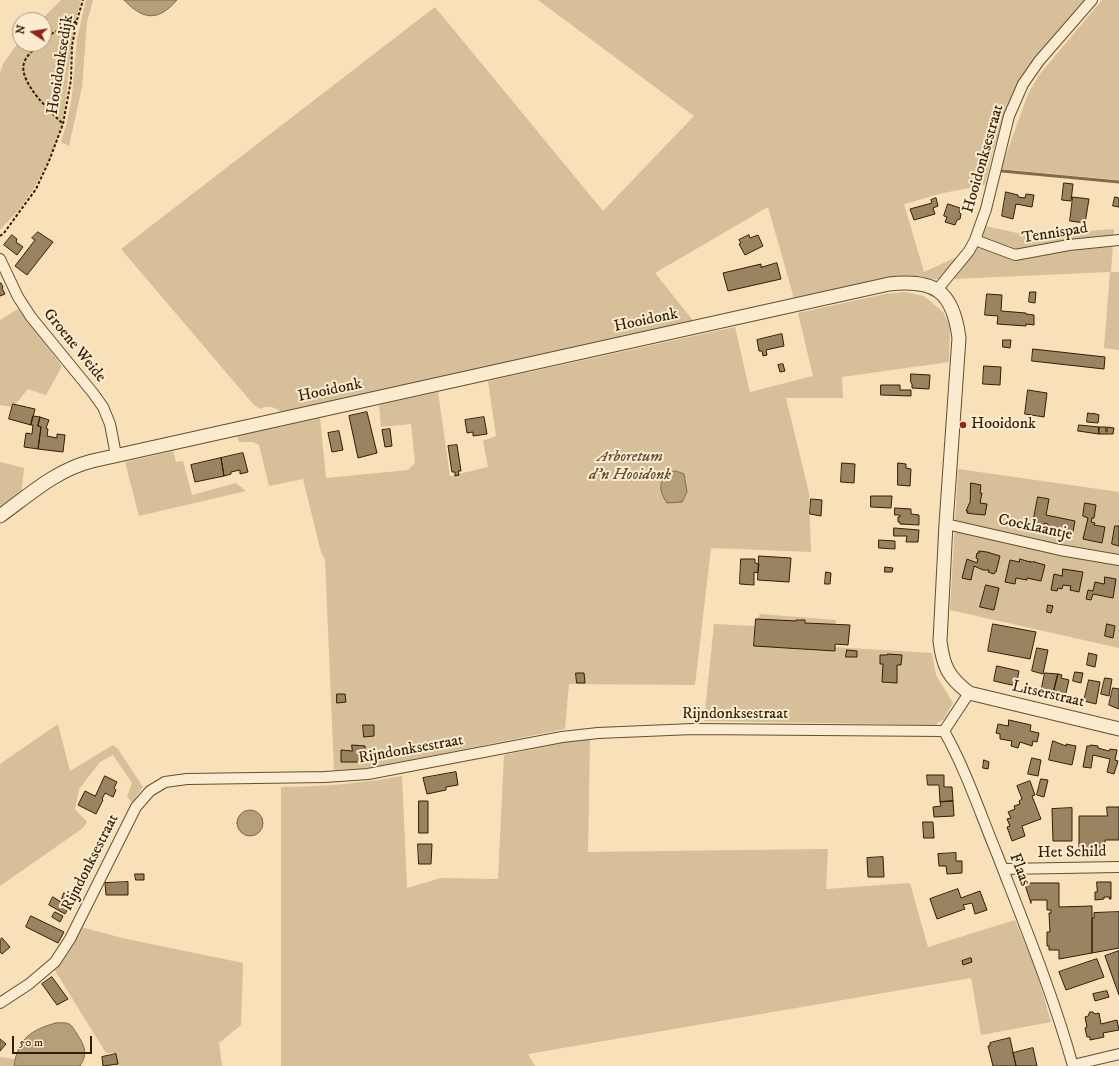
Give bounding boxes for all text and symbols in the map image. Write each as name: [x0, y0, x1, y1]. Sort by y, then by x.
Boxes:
north arrow: [12, 12, 52, 52]
street label: Hooidonksedijk: [44, 14, 78, 116]
text: N: [13, 24, 29, 36]
street label: Hooidonksestraat: [959, 103, 1009, 215]
street label: Tennispad: [1021, 219, 1089, 249]
street label: Groene Weide: [38, 305, 110, 387]
street label: Hooidonk: [612, 305, 680, 337]
street label: Hooidonk: [296, 375, 364, 407]
place label: Hooidonk: [971, 415, 1036, 435]
marker: Hooidonk: [958, 420, 968, 430]
park label: Arboretum d'n Hooidonk: [589, 448, 671, 486]
street label: Cocklaantje: [996, 511, 1074, 545]
street label: Litserstraat: [1010, 677, 1086, 713]
street label: Rijndonksestraat: [682, 705, 788, 725]
street label: Rijndonksestraat: [357, 731, 465, 769]
street label: Rijndonksestraat: [58, 811, 124, 915]
street label: Het Schild: [1037, 843, 1107, 863]
street label: Flaas: [1004, 851, 1034, 889]
scale bar: [14, 1028, 94, 1054]
text: 50 m: [19, 1035, 43, 1050]

